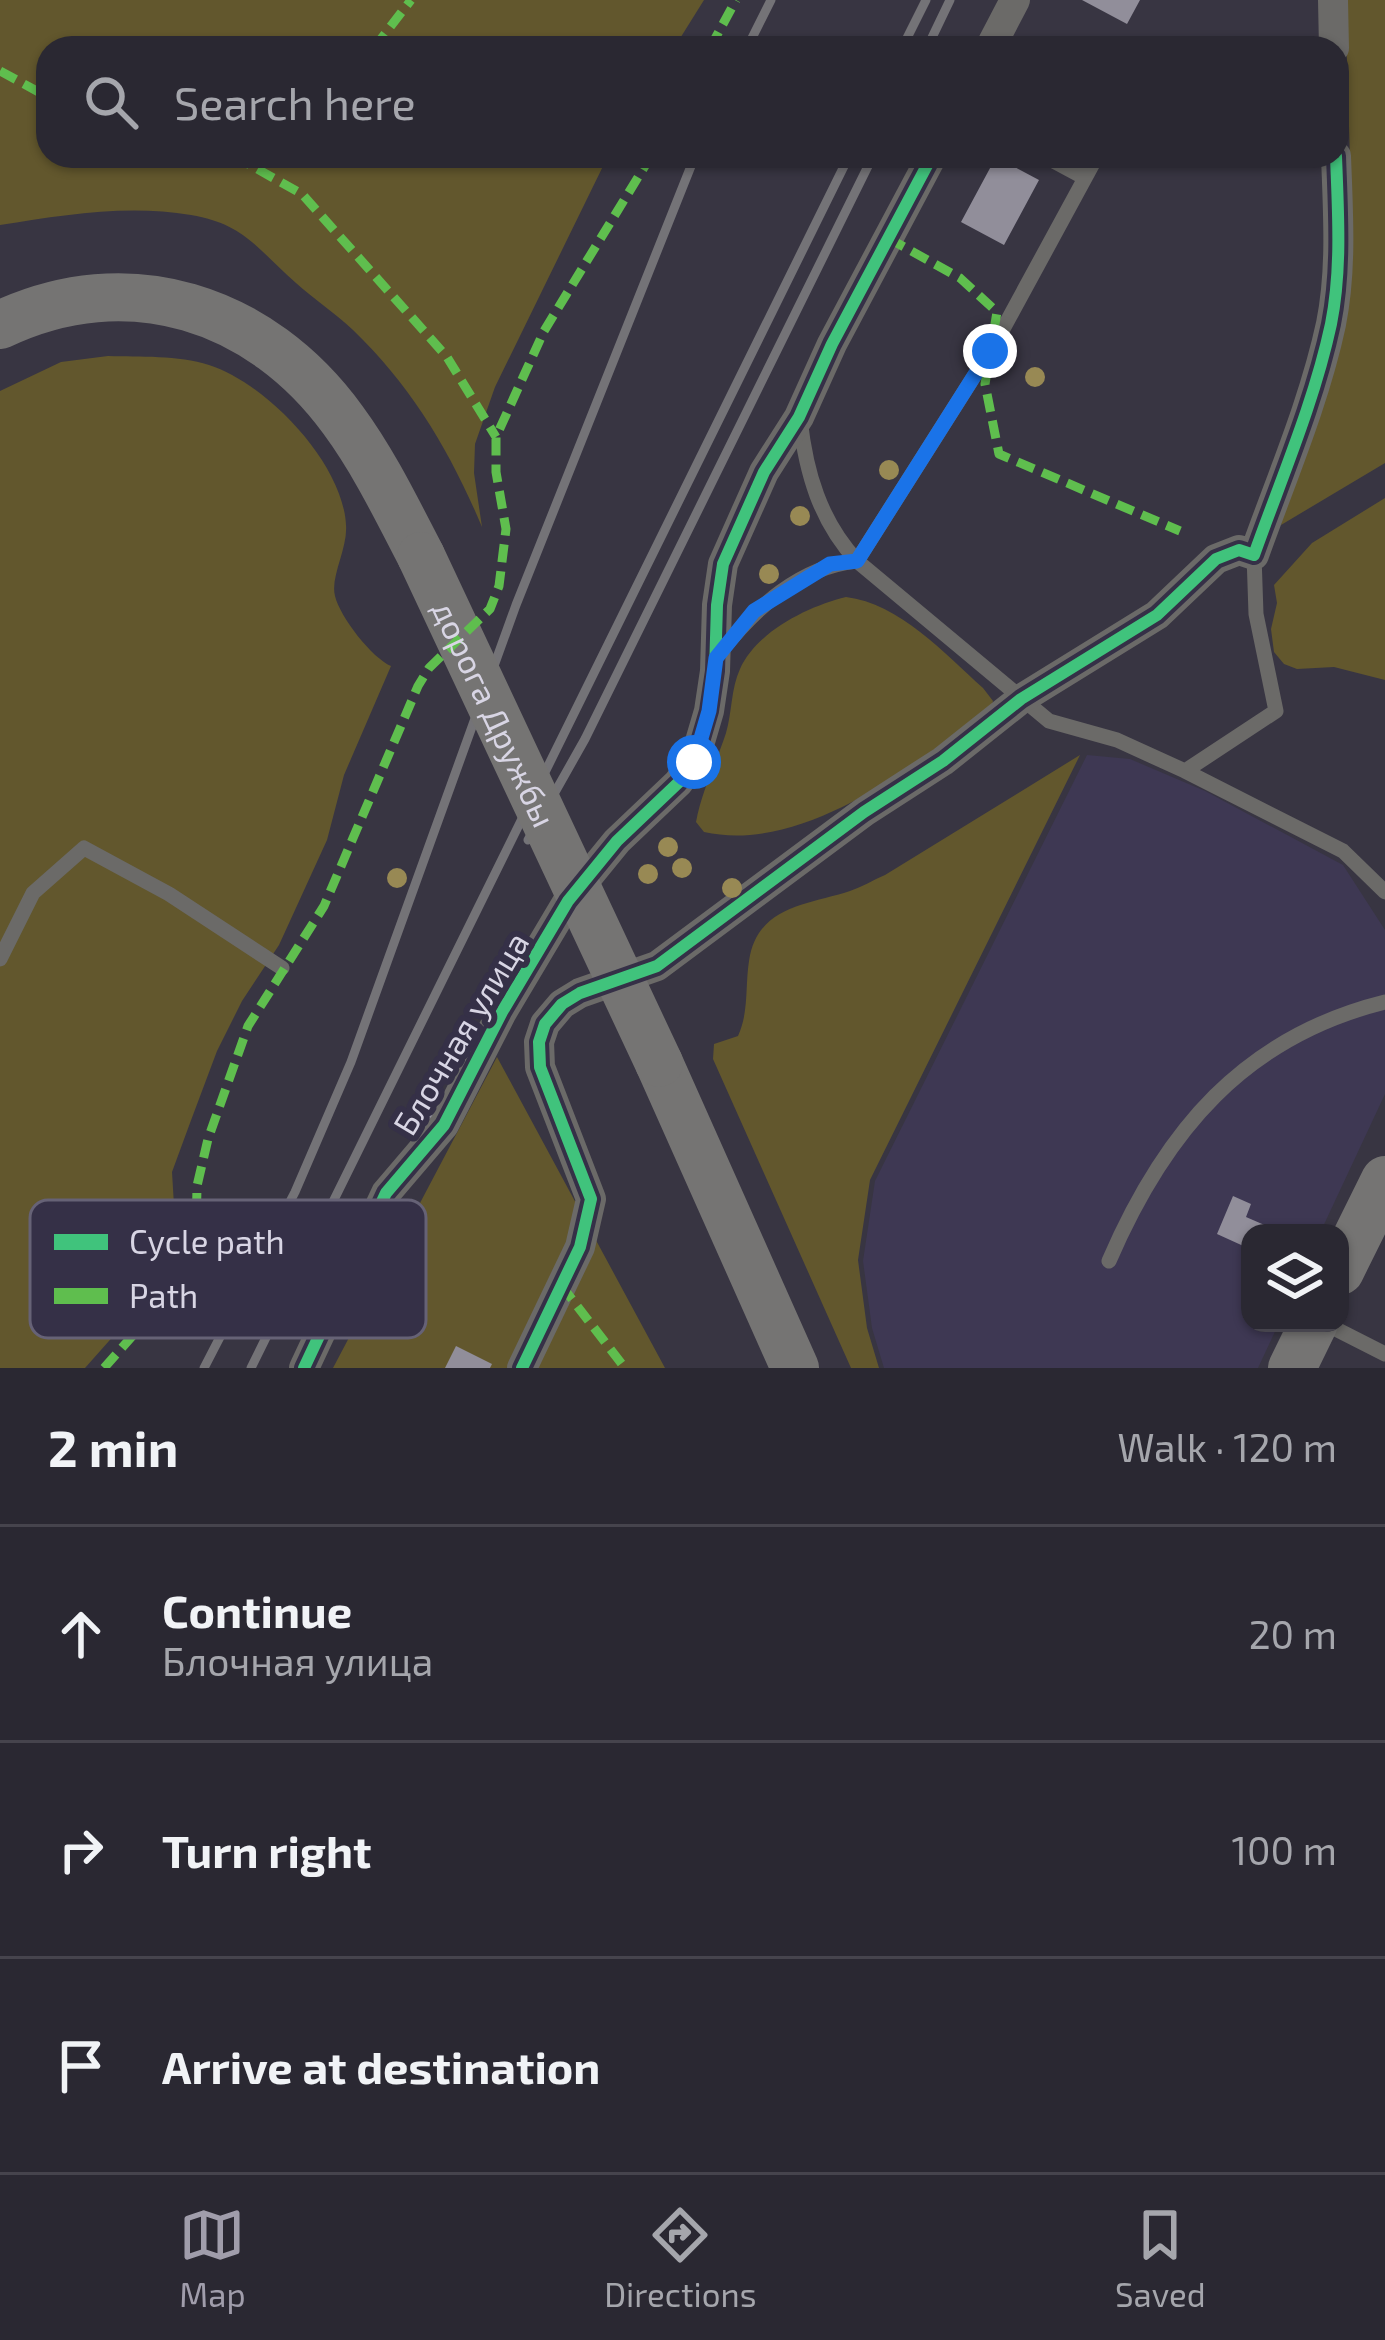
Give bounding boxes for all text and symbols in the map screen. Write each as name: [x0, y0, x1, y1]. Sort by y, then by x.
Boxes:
search box: [36, 36, 1349, 168]
icon: search: [78, 69, 144, 135]
text: Search here: [174, 75, 416, 129]
route end: [963, 324, 1017, 378]
street label: дорога Дружбы: [425, 594, 565, 833]
route start: [667, 735, 721, 789]
street label: Блочная улица: [384, 924, 537, 1142]
legend: [30, 1200, 426, 1338]
text: Cycle path: [129, 1221, 285, 1261]
map controls: [1241, 1224, 1349, 1332]
button: layers: [1241, 1224, 1349, 1332]
text: Path: [129, 1275, 198, 1315]
text: 2 min: [48, 1416, 178, 1477]
text: Walk · 120 m: [1118, 1423, 1337, 1470]
text: Continue: [162, 1583, 352, 1637]
icon: ahead: [48, 1601, 114, 1667]
text: 20 m: [1249, 1610, 1337, 1657]
text: Блочная улица: [162, 1637, 433, 1684]
icon: right: [48, 1817, 114, 1883]
text: Turn right: [162, 1823, 371, 1877]
text: 100 m: [1232, 1826, 1337, 1873]
icon: arrive: [48, 2033, 114, 2099]
text: Arrive at destination: [162, 2039, 600, 2093]
tab: Map: [179, 2202, 246, 2314]
tab: Directions: [604, 2202, 756, 2314]
tab: Saved: [1115, 2202, 1206, 2314]

